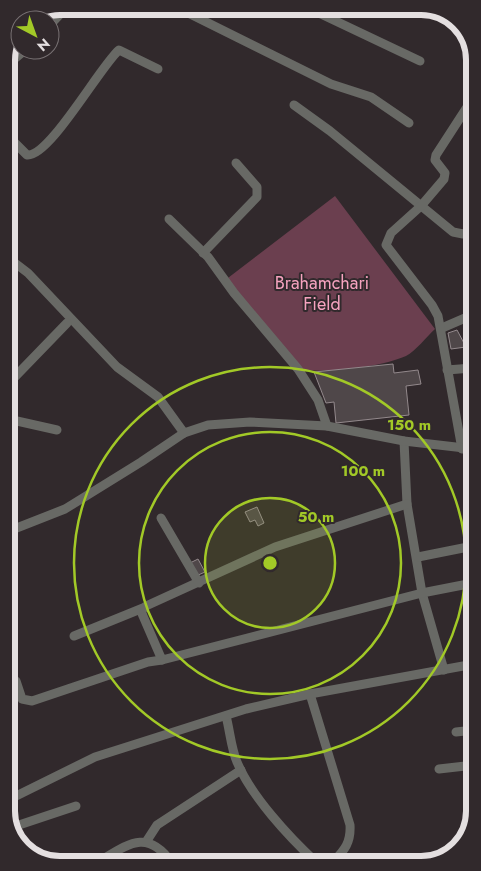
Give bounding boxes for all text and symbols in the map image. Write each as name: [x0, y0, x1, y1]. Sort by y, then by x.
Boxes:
north arrow: [10, 10, 60, 60]
text: N: [33, 34, 54, 56]
park label: Brahamchari Field: [275, 270, 369, 317]
text: 150 m: [387, 414, 431, 436]
text: 100 m: [341, 460, 385, 482]
text: 50 m: [298, 506, 334, 528]
centre of rings: [261, 554, 279, 572]

